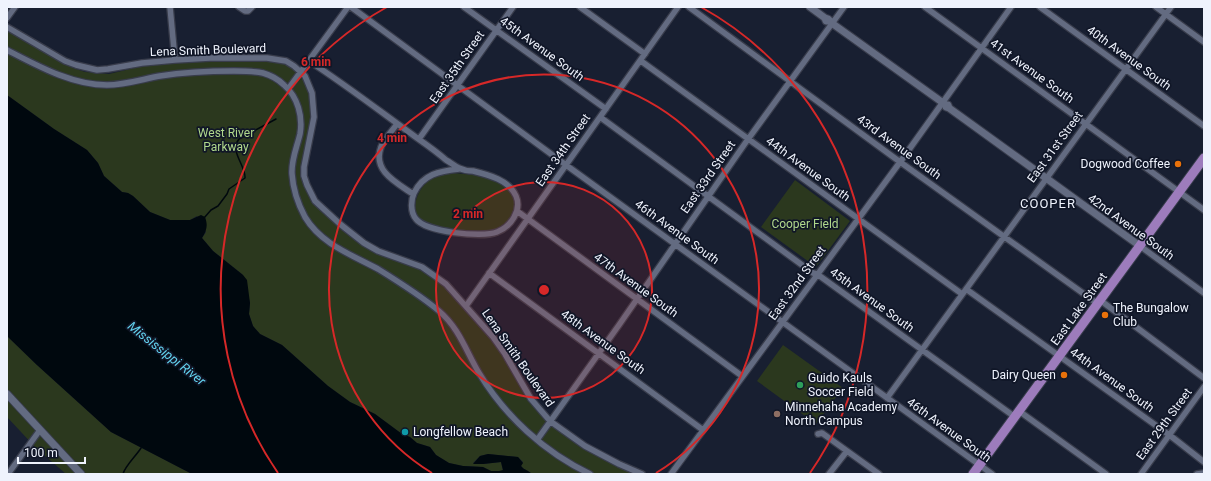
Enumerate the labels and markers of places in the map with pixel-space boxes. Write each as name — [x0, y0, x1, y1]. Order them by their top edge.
place label: Dogwood Coffee — [1081, 157, 1170, 171]
marker: Dogwood Coffee — [1173, 159, 1183, 169]
centre of rings — [537, 283, 551, 297]
place label: The Bungalow Club — [1113, 301, 1189, 329]
marker: The Bungalow Club — [1100, 310, 1110, 320]
place label: Dairy Queen — [992, 368, 1056, 382]
marker: Dairy Queen — [1059, 370, 1069, 380]
place label: Guido Kauls Soccer Field — [808, 371, 874, 399]
marker: Guido Kauls Soccer Field — [795, 380, 805, 390]
place label: Minnehaha Academy North Campus — [785, 400, 898, 428]
marker: Minnehaha Academy North Campus — [772, 409, 782, 419]
place label: Longfellow Beach — [413, 425, 508, 439]
marker: Longfellow Beach — [400, 427, 410, 437]

